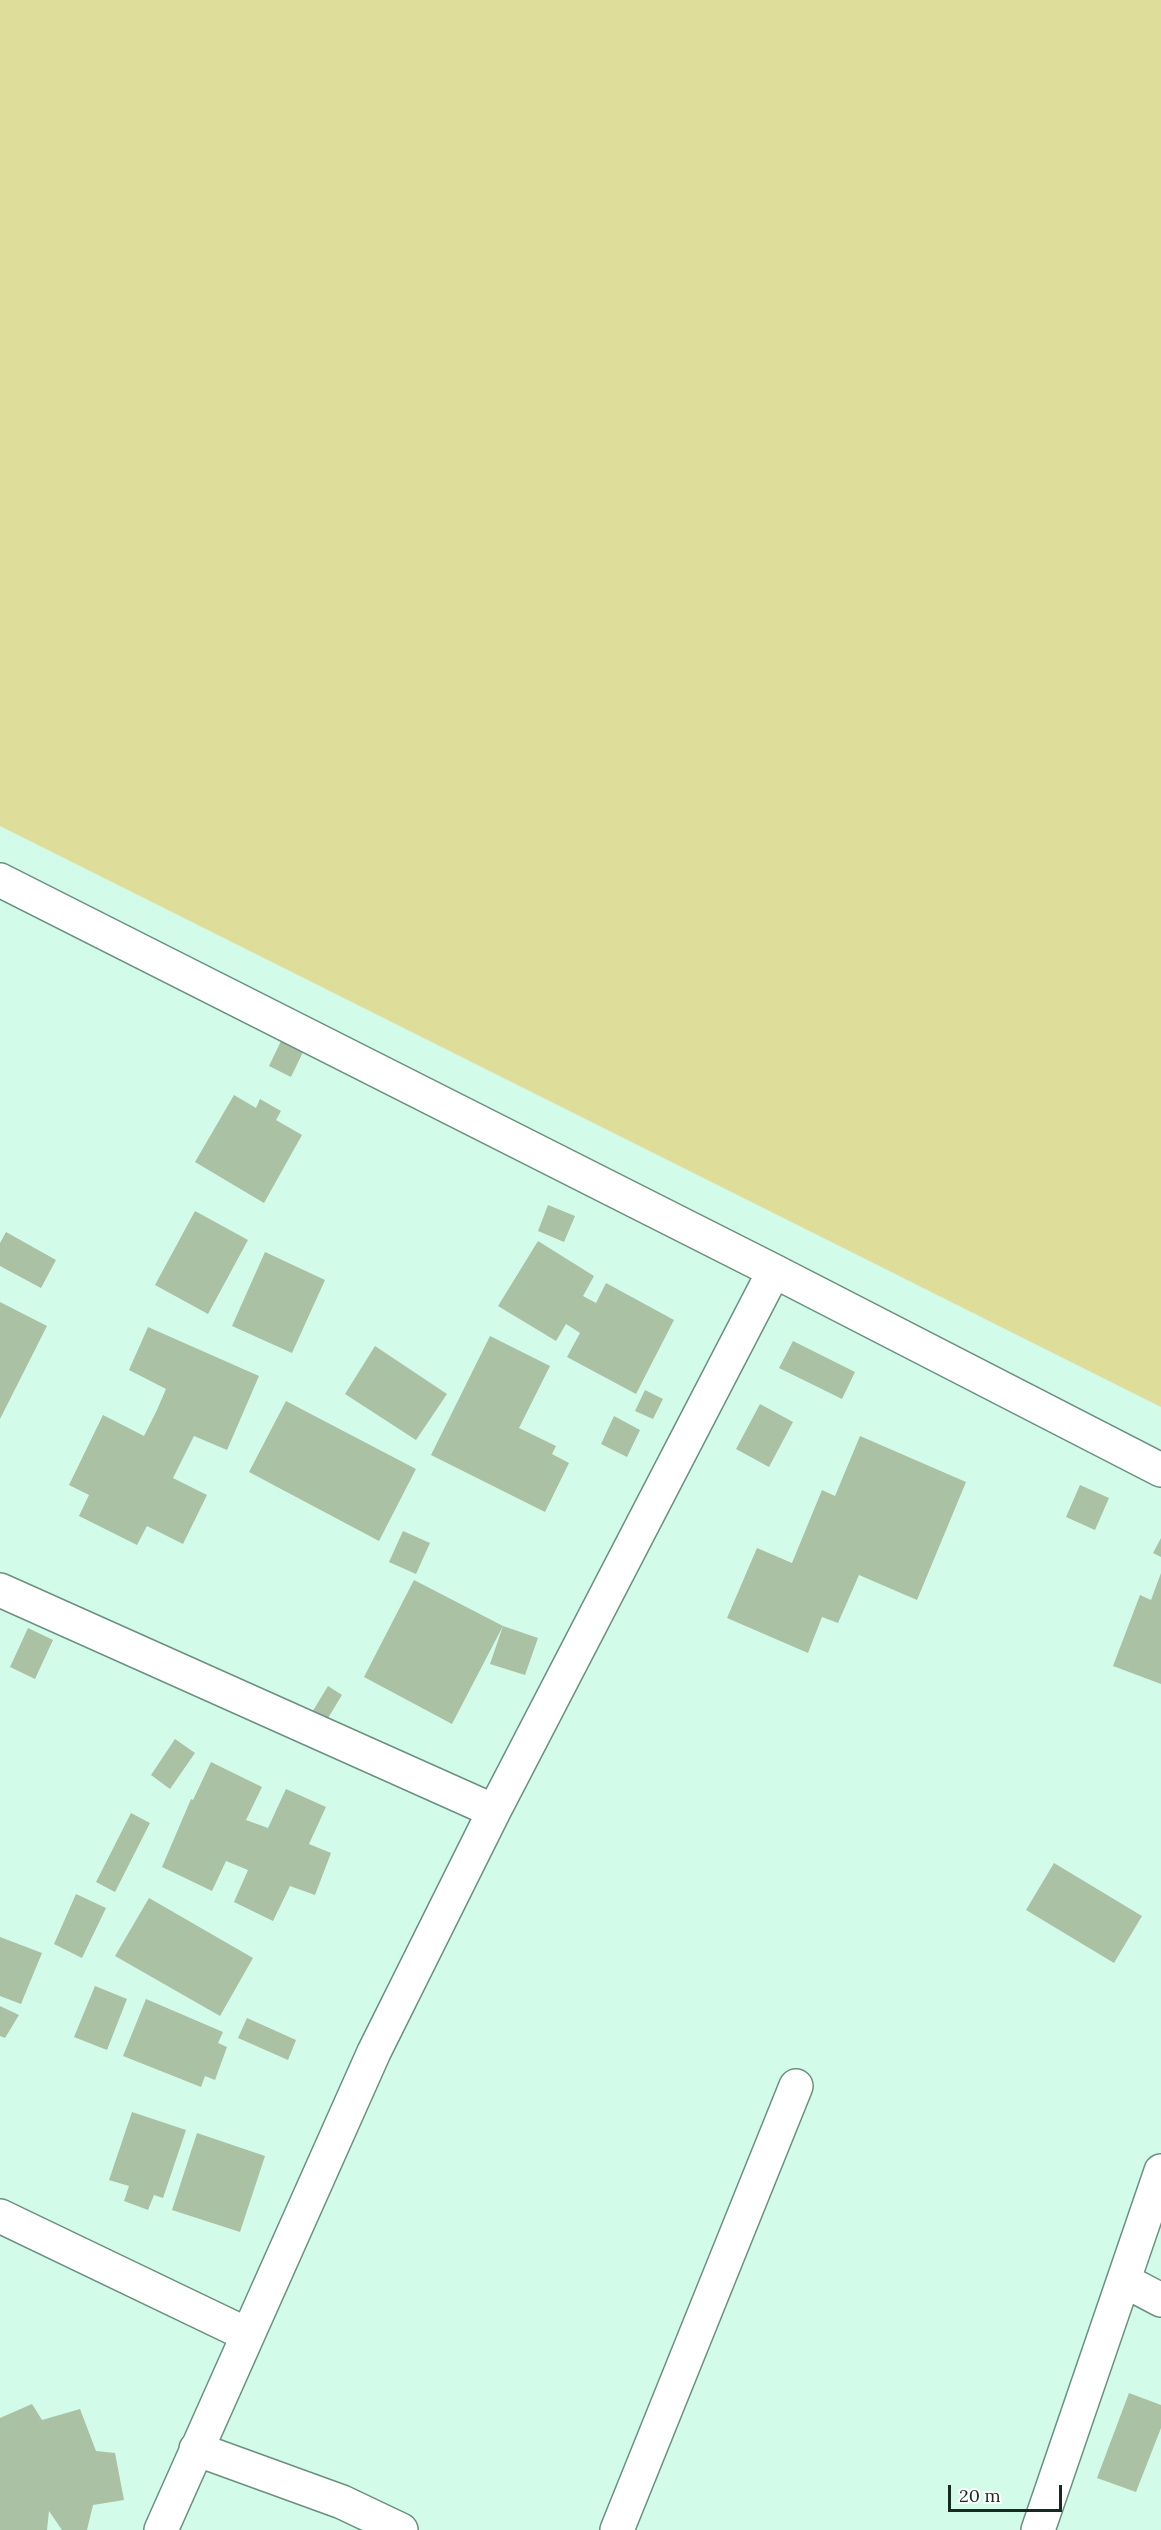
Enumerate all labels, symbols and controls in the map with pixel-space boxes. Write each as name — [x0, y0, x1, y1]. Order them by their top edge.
scale bar — [951, 2473, 1065, 2511]
text: 20 m — [959, 2484, 1001, 2507]

